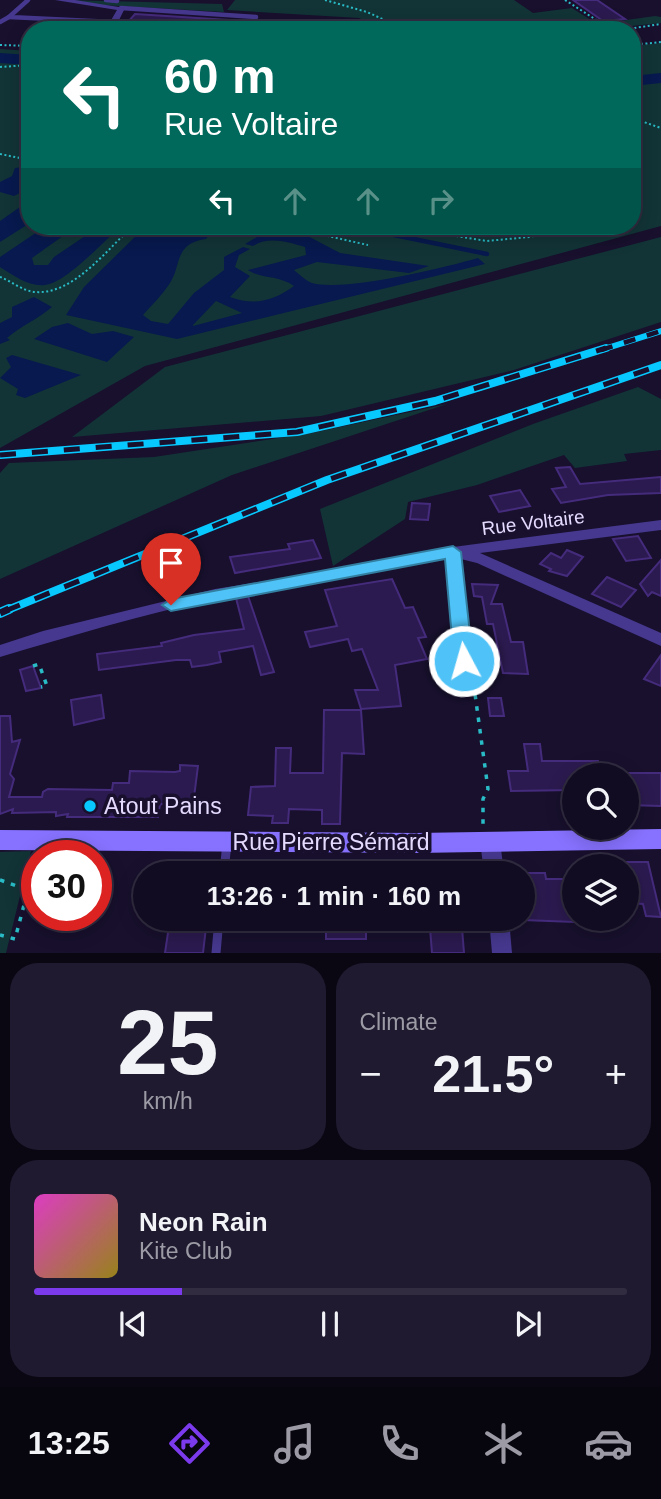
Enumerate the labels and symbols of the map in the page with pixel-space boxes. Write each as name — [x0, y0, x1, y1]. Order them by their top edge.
street label: Rue Voltaire — [480, 506, 586, 539]
pin — [141, 533, 201, 605]
position arrow — [427, 624, 501, 698]
place label: Atout Pains — [104, 793, 222, 819]
marker: Atout Pains — [82, 798, 98, 814]
street label: Rue Pierre Sémard — [233, 829, 429, 855]
speed limit sign: 30 — [21, 840, 112, 931]

